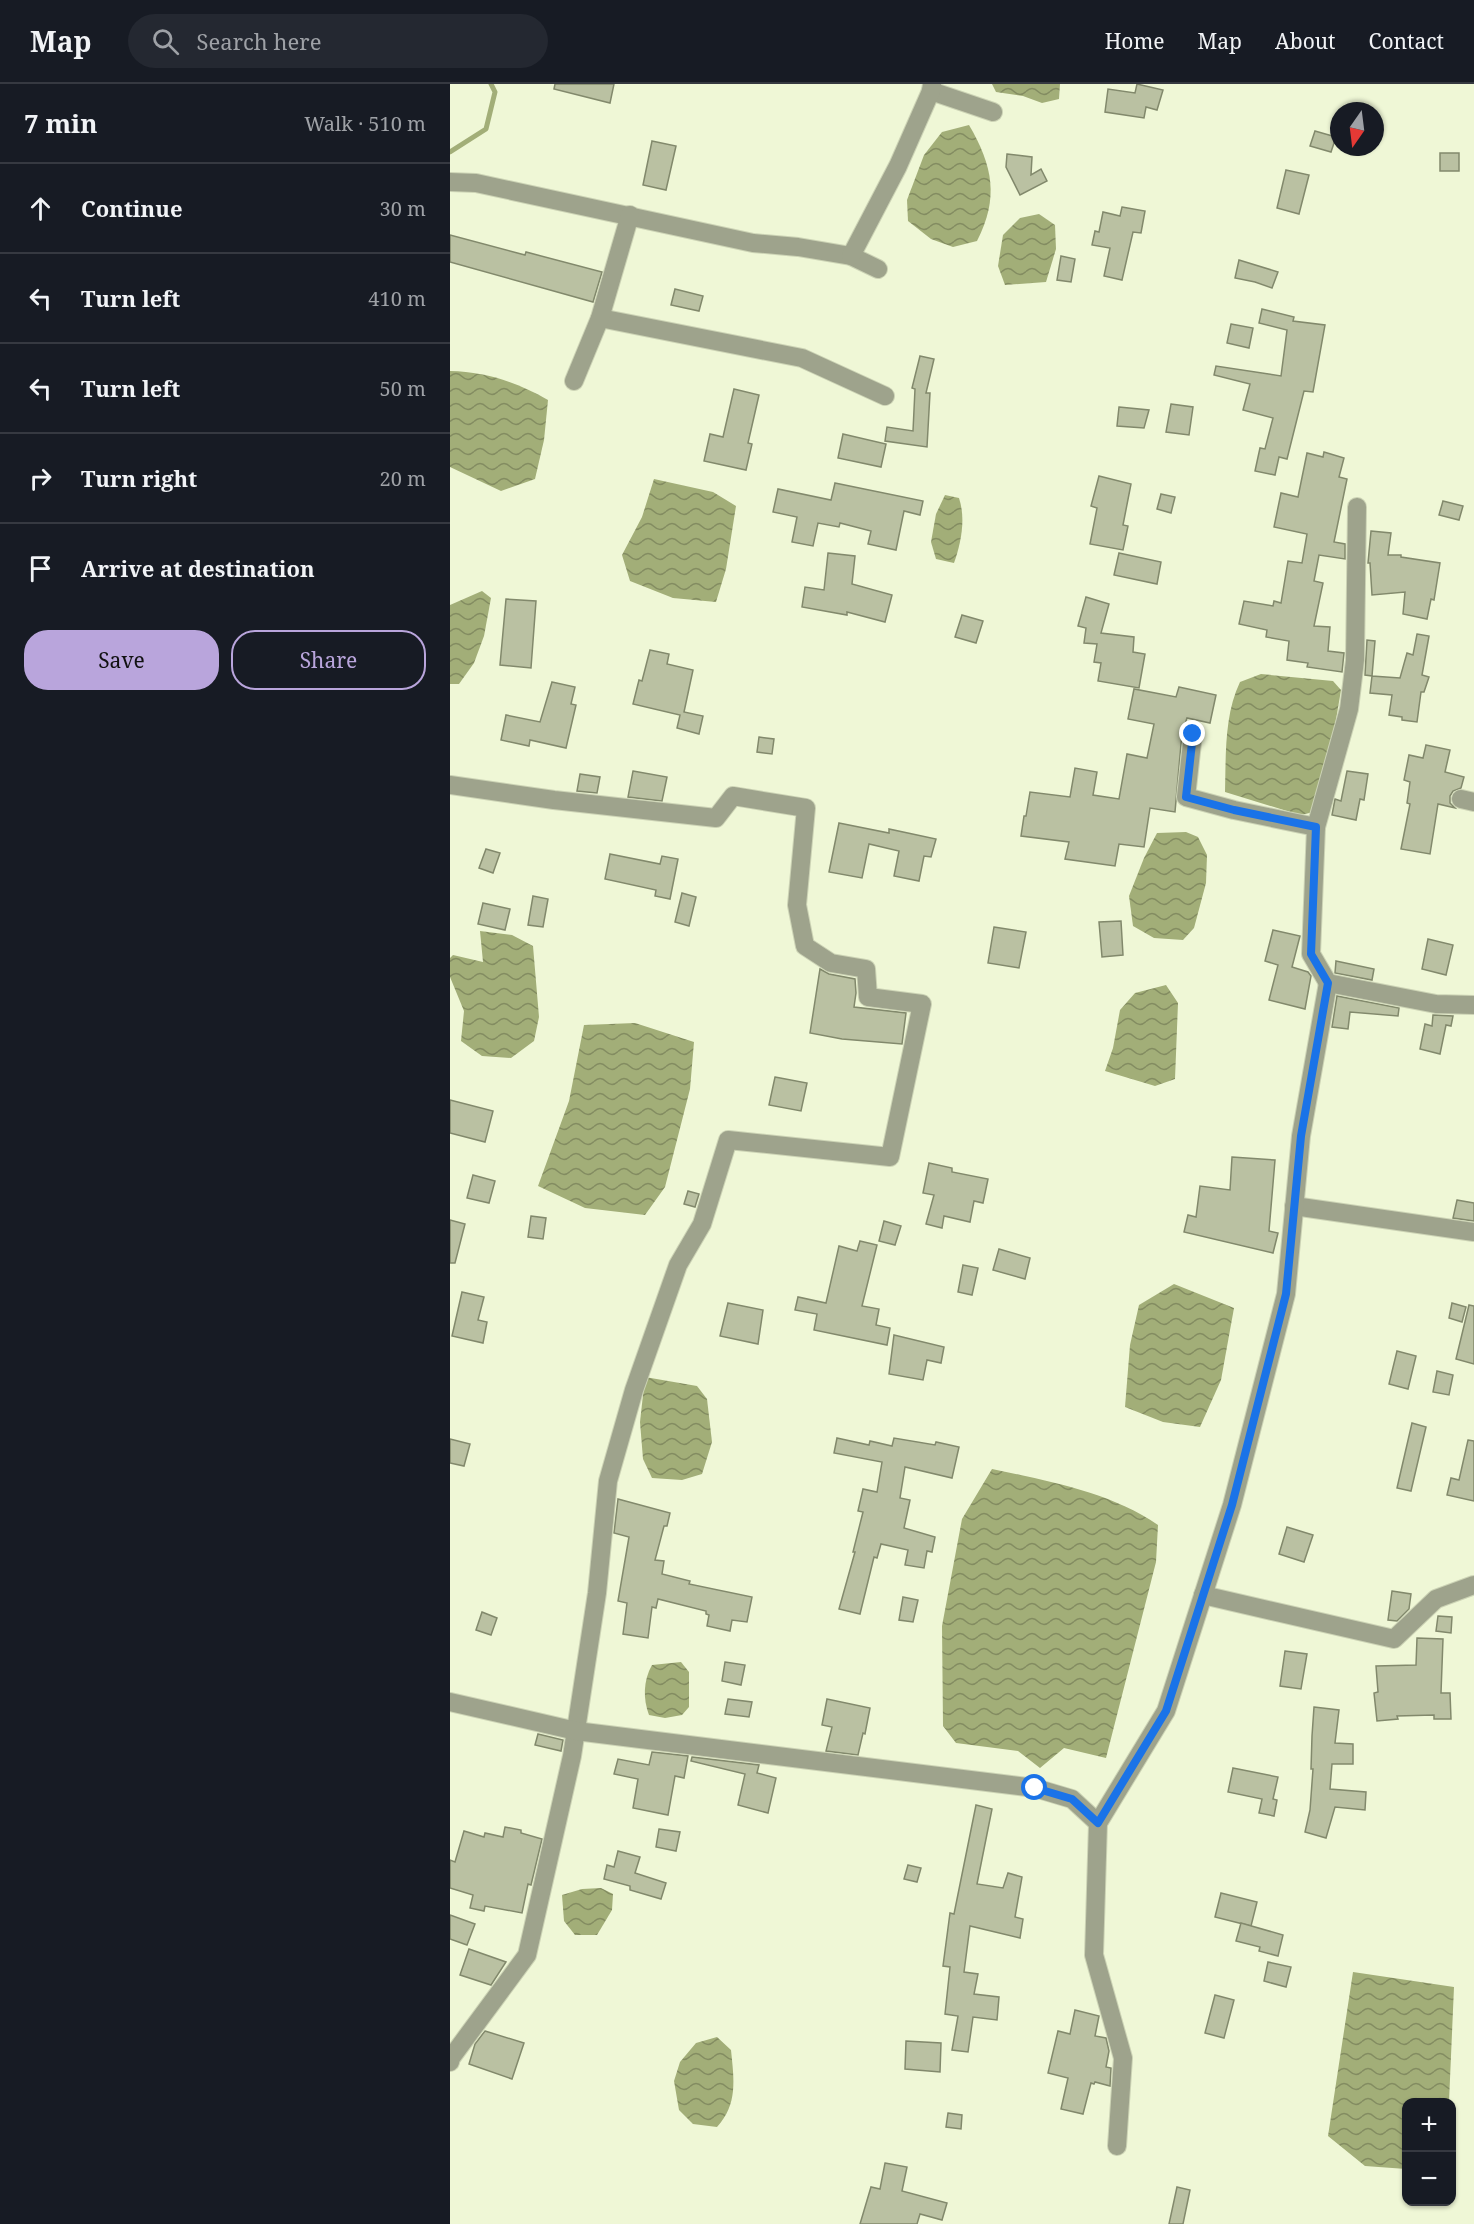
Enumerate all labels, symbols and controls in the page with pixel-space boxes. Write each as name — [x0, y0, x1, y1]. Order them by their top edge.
search box — [128, 14, 548, 68]
text: Map — [30, 22, 92, 60]
icon: search — [149, 25, 182, 58]
text: Search here — [197, 26, 321, 56]
text: Home — [1105, 27, 1165, 55]
text: Map — [1198, 27, 1242, 55]
text: About — [1275, 27, 1336, 55]
text: Contact — [1369, 27, 1444, 55]
north arrow — [1330, 102, 1384, 156]
text: 7 min — [24, 105, 98, 141]
text: Walk · 510 m — [304, 110, 426, 137]
icon: ahead — [24, 192, 57, 225]
text: Continue — [81, 193, 183, 223]
text: 30 m — [380, 195, 426, 222]
icon: left — [24, 282, 57, 315]
text: Turn left — [81, 283, 180, 313]
text: 410 m — [368, 285, 426, 312]
icon: left — [24, 372, 57, 405]
text: Turn left — [81, 373, 180, 403]
text: 50 m — [380, 375, 426, 402]
icon: right — [24, 462, 57, 495]
text: Turn right — [81, 463, 197, 493]
text: 20 m — [380, 465, 426, 492]
icon: arrive — [24, 552, 57, 585]
text: Arrive at destination — [81, 553, 315, 583]
button: Save — [24, 630, 219, 690]
button: Share — [231, 630, 426, 690]
route end — [1179, 720, 1205, 746]
route start — [1021, 1774, 1047, 1800]
map controls — [1402, 2098, 1456, 2206]
button: + — [1402, 2098, 1456, 2152]
button: − — [1402, 2152, 1456, 2206]

